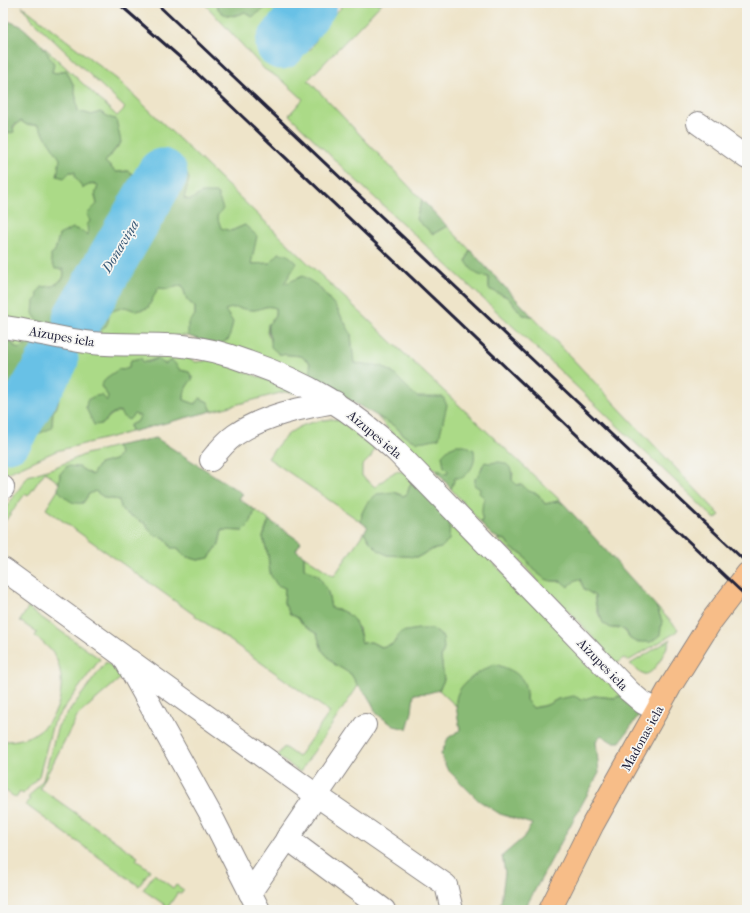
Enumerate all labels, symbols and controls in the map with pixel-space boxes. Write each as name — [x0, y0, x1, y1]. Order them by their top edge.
water label: Donaviņa — [98, 217, 143, 276]
street label: Aizupes iela — [27, 323, 97, 350]
street label: Aizupes iela — [344, 407, 406, 462]
street label: Aizupes iela — [574, 635, 632, 694]
street label: Madonas iela — [618, 702, 667, 774]

